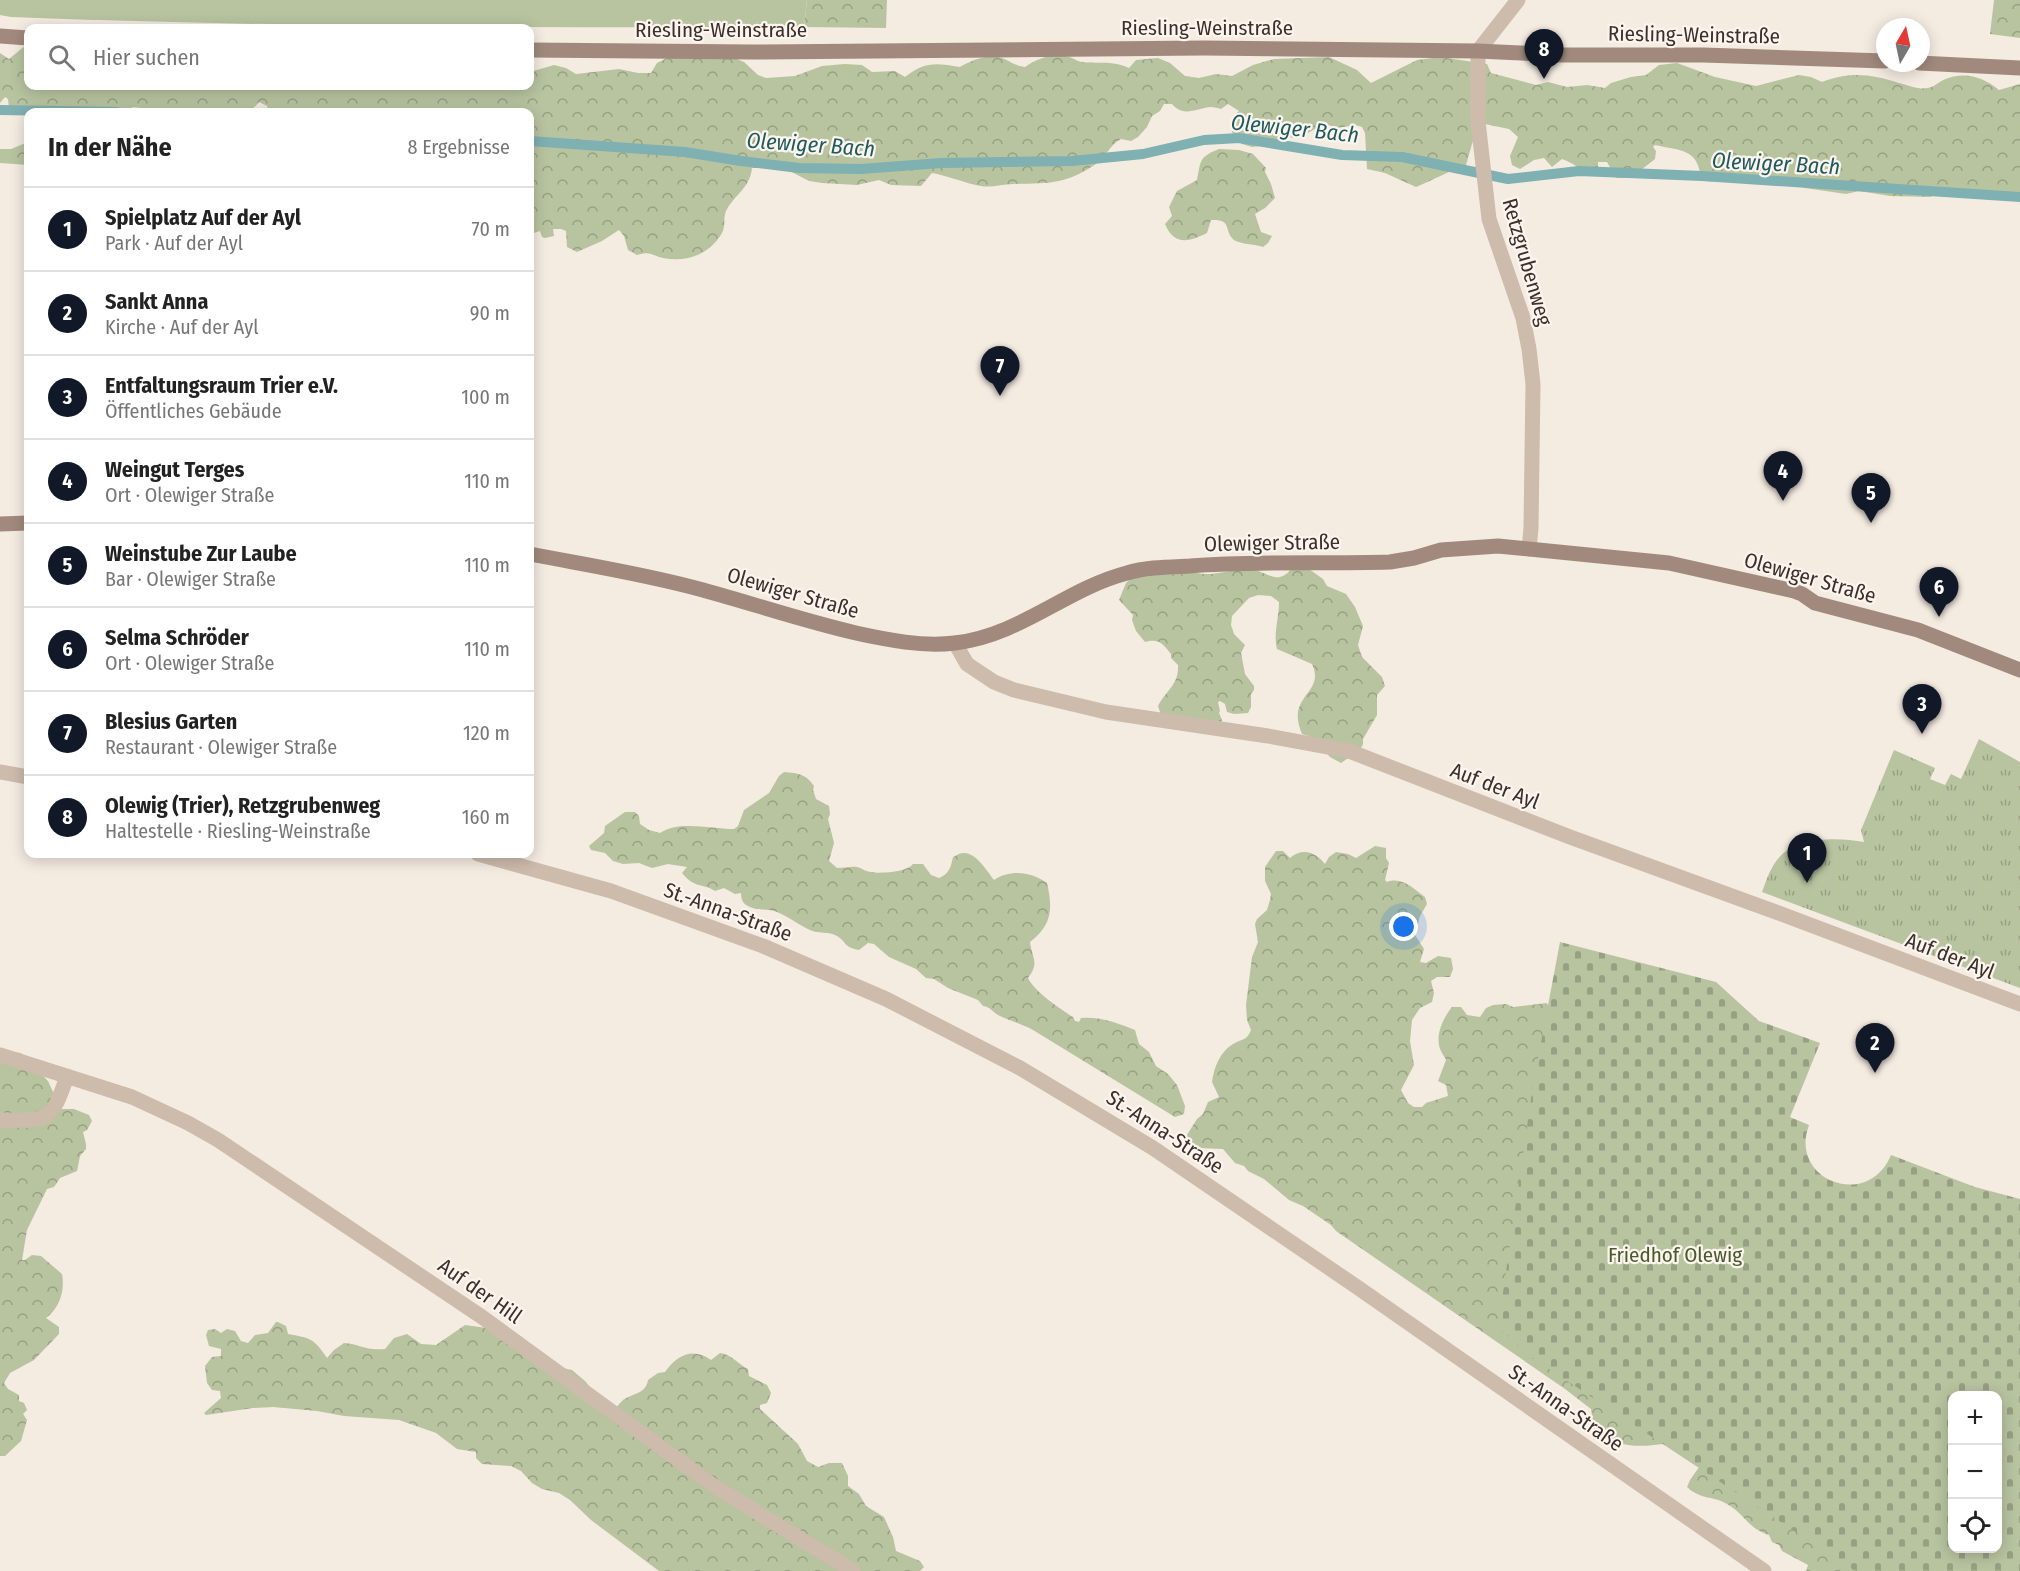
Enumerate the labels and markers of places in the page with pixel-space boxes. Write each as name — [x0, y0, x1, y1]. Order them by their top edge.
pin: 8 — [1524, 29, 1564, 79]
pin: 7 — [980, 346, 1020, 396]
pin: 4 — [1764, 452, 1802, 501]
pin: 5 — [1852, 474, 1890, 523]
pin: 6 — [1920, 568, 1958, 617]
pin: 3 — [1902, 684, 1942, 734]
pin: 1 — [1788, 834, 1826, 883]
pin: 2 — [1856, 1024, 1894, 1073]

